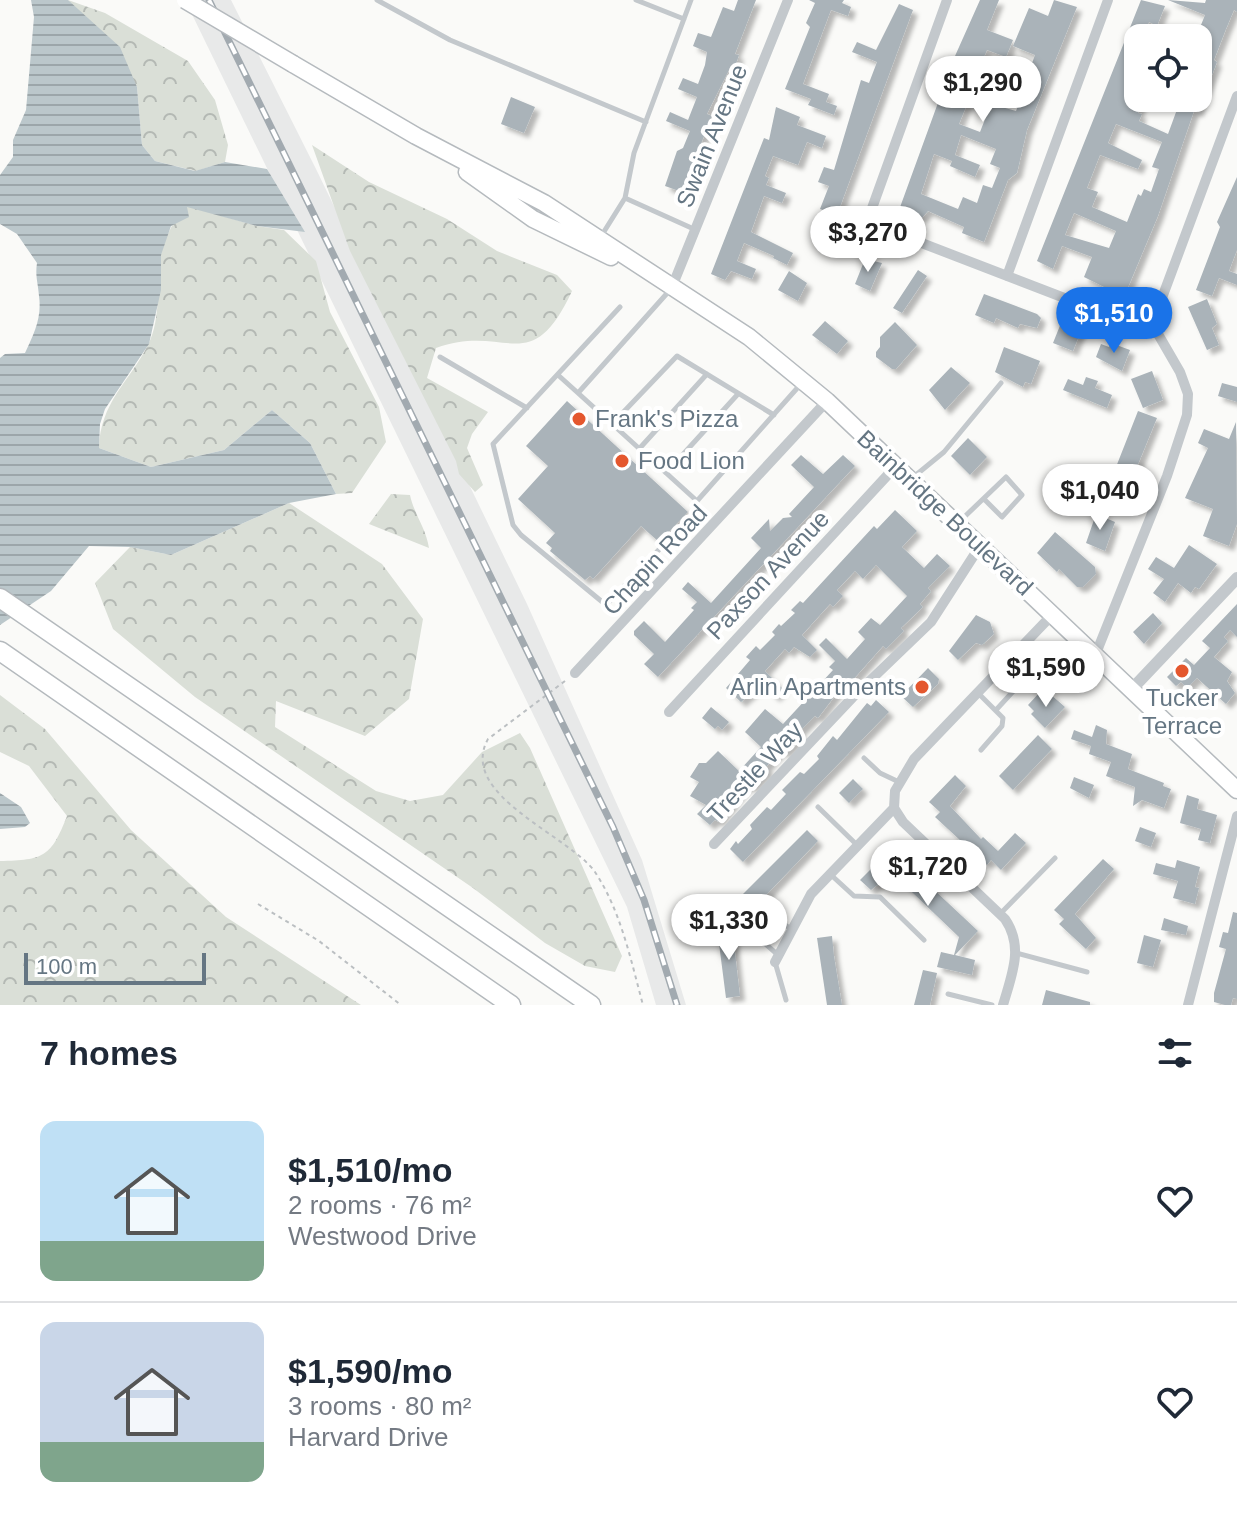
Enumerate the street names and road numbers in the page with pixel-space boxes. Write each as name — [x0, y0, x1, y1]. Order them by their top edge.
street label: Swain Avenue — [671, 60, 752, 211]
street label: Bainbridge Boulevard — [852, 425, 1038, 601]
street label: Chapin Road — [597, 499, 712, 620]
street label: Paxson Avenue — [701, 505, 834, 645]
street label: Trestle Way — [702, 716, 808, 827]

